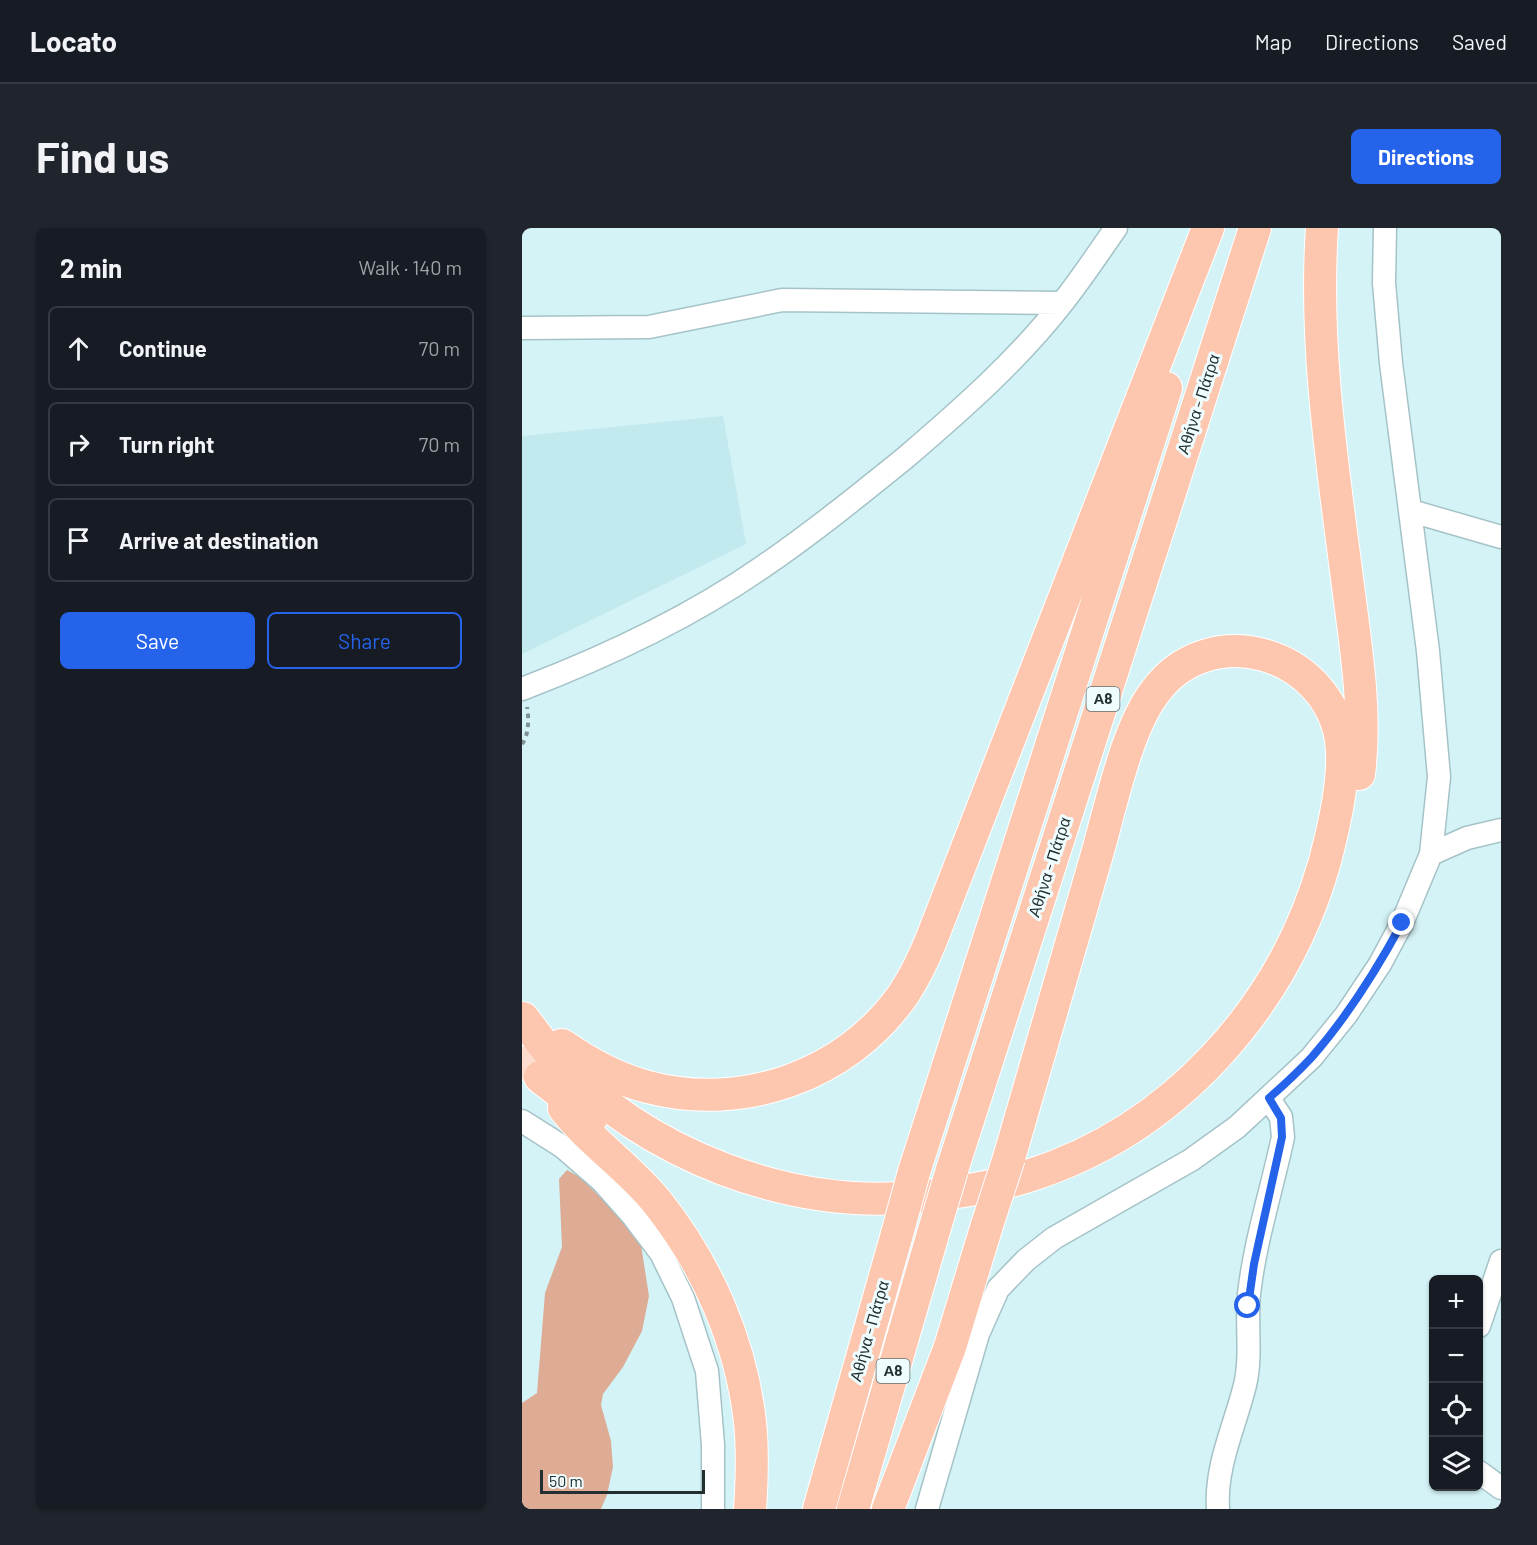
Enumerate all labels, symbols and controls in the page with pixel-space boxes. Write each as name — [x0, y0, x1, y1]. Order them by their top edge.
text: Locato — [30, 24, 117, 58]
text: Map — [1255, 29, 1292, 54]
text: Directions — [1325, 29, 1419, 54]
text: Saved — [1452, 29, 1507, 54]
button: Directions — [1351, 129, 1501, 184]
text: Find us — [36, 131, 169, 181]
text: 2 min — [60, 252, 122, 283]
text: Walk · 140 m — [358, 255, 462, 279]
icon: ahead — [62, 332, 95, 365]
text: Continue — [119, 335, 207, 361]
text: 70 m — [419, 336, 460, 360]
street label: Αθήνα - Πάτρα — [1172, 351, 1223, 456]
icon: right — [62, 428, 95, 461]
text: Turn right — [119, 431, 214, 457]
text: 70 m — [419, 432, 460, 456]
icon: arrive — [62, 524, 95, 557]
text: Arrive at destination — [119, 527, 318, 553]
button: Save — [60, 612, 255, 669]
button: Share — [267, 612, 462, 669]
road number: Α8 — [1086, 687, 1120, 711]
street label: Αθήνα - Πάτρα — [1023, 814, 1074, 919]
route end — [1388, 909, 1414, 935]
map controls — [1429, 1275, 1483, 1491]
button: + — [1429, 1275, 1483, 1329]
street label: Αθήνα - Πάτρα — [845, 1278, 892, 1383]
route start — [1234, 1292, 1260, 1318]
button: − — [1429, 1329, 1483, 1383]
road number: Α8 — [876, 1359, 910, 1383]
button: locate — [1429, 1383, 1483, 1437]
button: layers — [1429, 1437, 1483, 1491]
scale bar — [540, 1467, 705, 1494]
text: 50 m — [549, 1471, 583, 1490]

